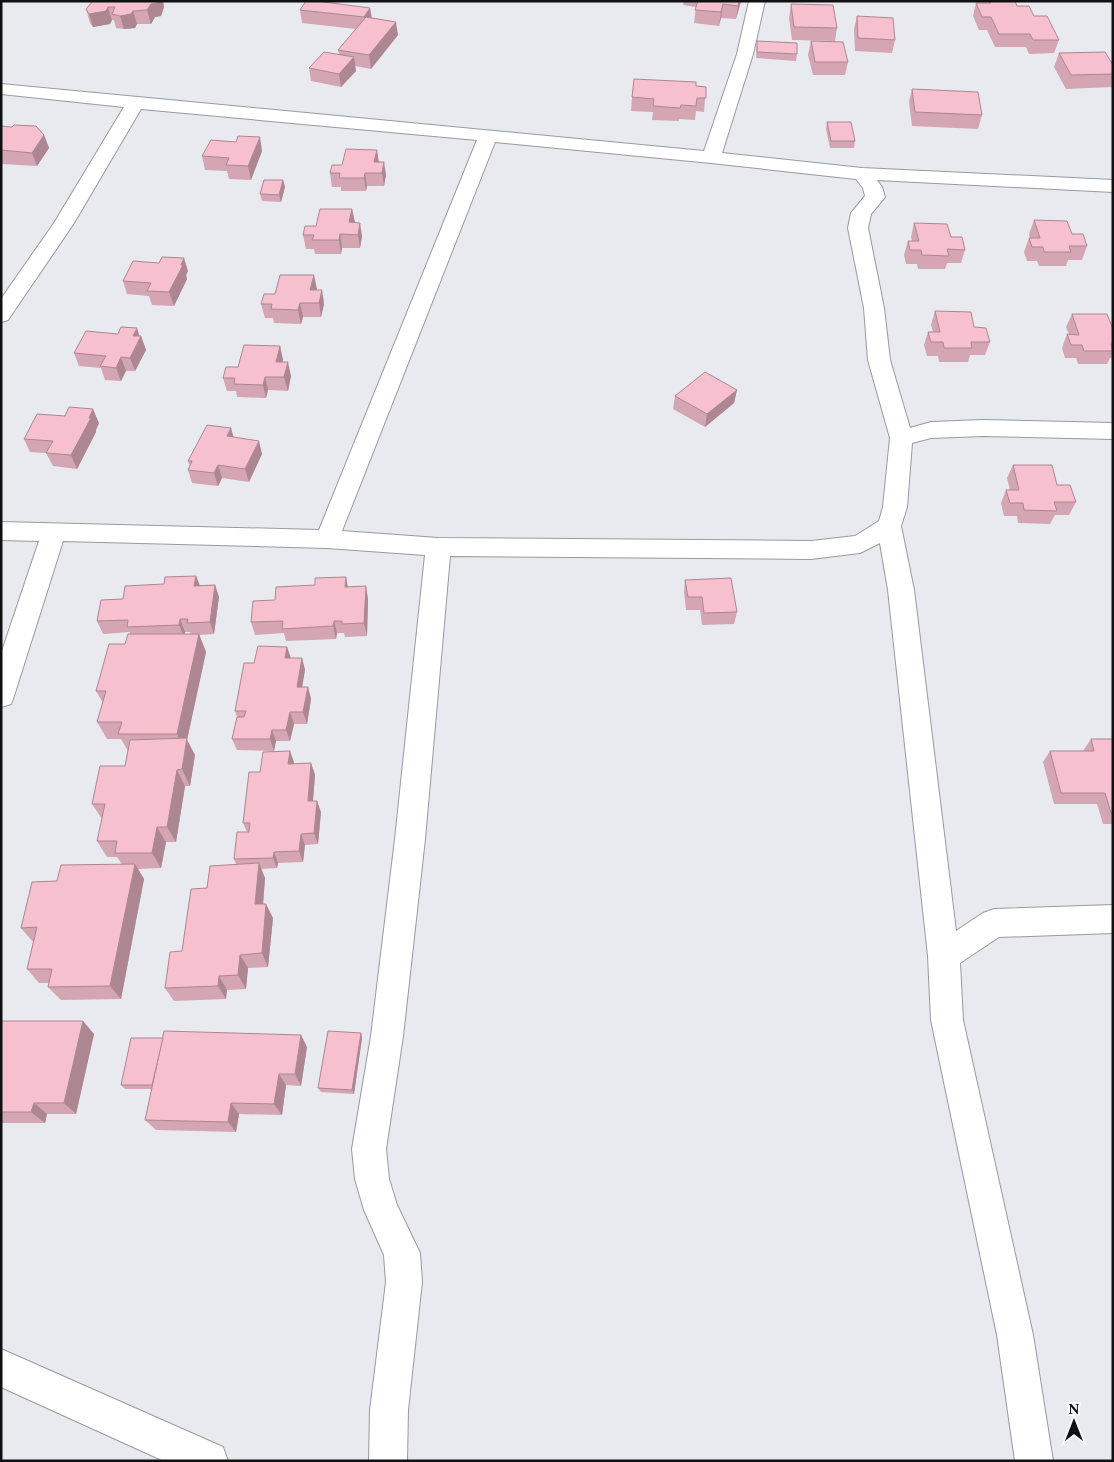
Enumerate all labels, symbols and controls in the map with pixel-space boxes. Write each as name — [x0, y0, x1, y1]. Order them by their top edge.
north arrow — [1049, 1397, 1099, 1447]
text: N — [1068, 1399, 1080, 1420]

